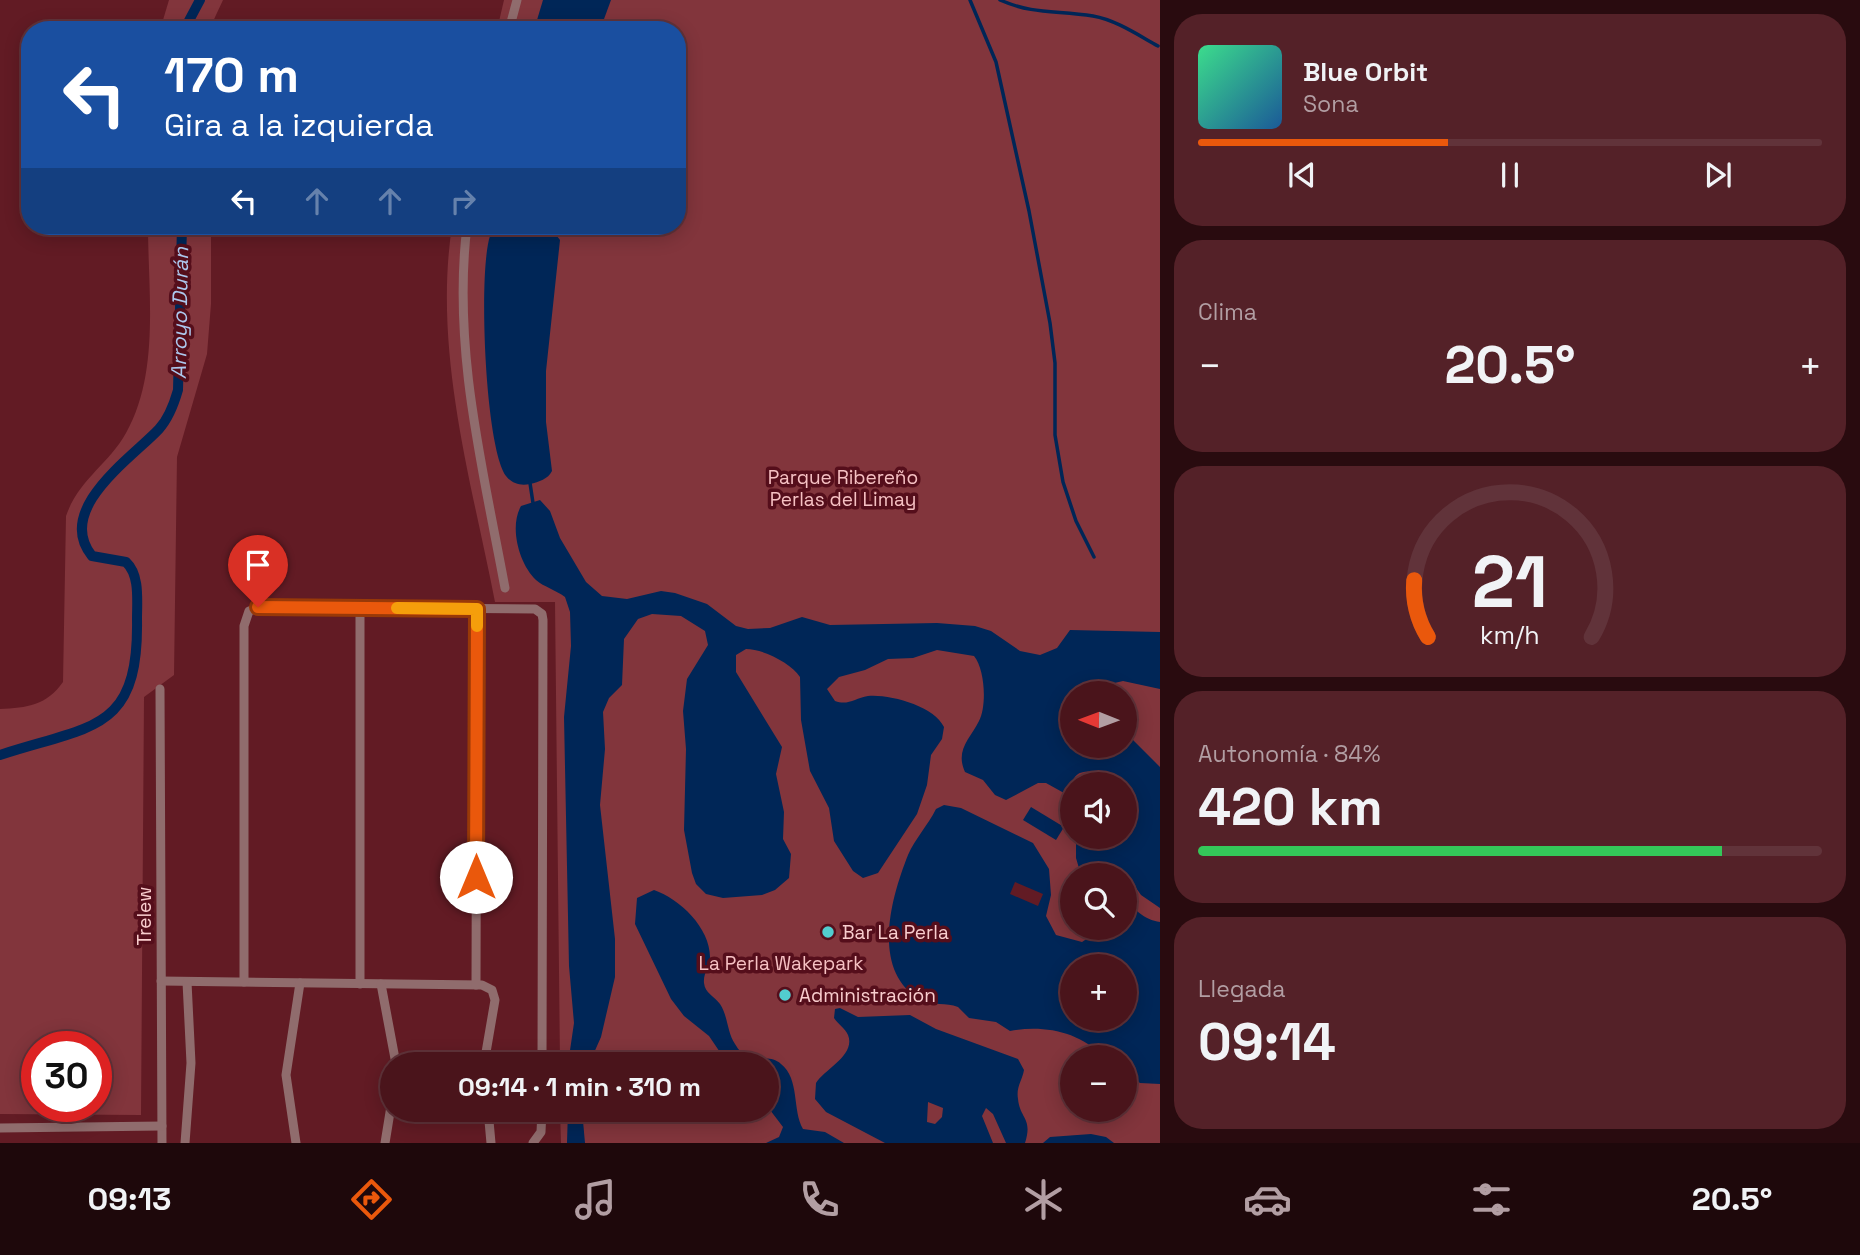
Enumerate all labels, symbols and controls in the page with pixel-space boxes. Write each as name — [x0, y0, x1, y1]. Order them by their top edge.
text: 170 m — [164, 44, 299, 106]
icon: left — [49, 49, 140, 140]
text: Blue Orbit — [1303, 55, 1428, 89]
text: Sona — [1303, 89, 1359, 119]
text: Gira a la izquierda — [164, 105, 434, 145]
icon: previous — [1283, 156, 1321, 194]
icon: pause — [1491, 156, 1529, 194]
icon: next — [1699, 156, 1737, 194]
icon: left — [225, 182, 263, 220]
icon: ahead — [298, 182, 336, 220]
icon: ahead — [371, 182, 409, 220]
icon: right — [444, 182, 482, 220]
water label: Arroyo Durán — [165, 246, 194, 379]
text: Clima — [1198, 297, 1257, 327]
text: 20.5° — [1444, 332, 1576, 398]
text: − — [1198, 342, 1222, 390]
text: + — [1798, 342, 1822, 390]
park label: Parque Ribereño Perlas del Limay — [768, 465, 918, 512]
pin — [228, 535, 288, 607]
text: 21 — [1472, 536, 1548, 629]
icon: arrive — [239, 546, 277, 584]
text: km/h — [1480, 619, 1540, 651]
north arrow — [1060, 681, 1138, 758]
map controls — [1060, 681, 1137, 1122]
text: Autonomía · 84% — [1198, 739, 1380, 769]
button: sound — [1060, 772, 1137, 849]
text: 420 km — [1198, 774, 1383, 840]
position arrow — [439, 840, 513, 914]
button: search — [1060, 863, 1137, 940]
street label: Trelew — [132, 887, 157, 945]
place label: Bar La Perla — [842, 920, 949, 945]
marker: Bar La Perla — [820, 924, 836, 940]
park label: La Perla Wakepark — [699, 951, 863, 976]
button: + — [1060, 954, 1137, 1031]
text: Llegada — [1198, 974, 1286, 1004]
place label: Administración — [799, 983, 936, 1008]
marker: Administración — [777, 987, 793, 1003]
text: 09:14 — [1198, 1009, 1336, 1075]
speed limit sign: 30 — [21, 1031, 112, 1122]
button: − — [1060, 1045, 1137, 1122]
text: 09:14 · 1 min · 310 m — [458, 1070, 701, 1104]
icon: directions — [347, 1175, 396, 1224]
icon: music — [571, 1175, 620, 1224]
icon: phone — [795, 1175, 844, 1224]
icon: climate — [1019, 1175, 1068, 1224]
icon: car — [1243, 1175, 1292, 1224]
icon: filters — [1467, 1175, 1516, 1224]
text: 09:13 — [88, 1179, 172, 1219]
text: 20.5° — [1692, 1179, 1772, 1219]

